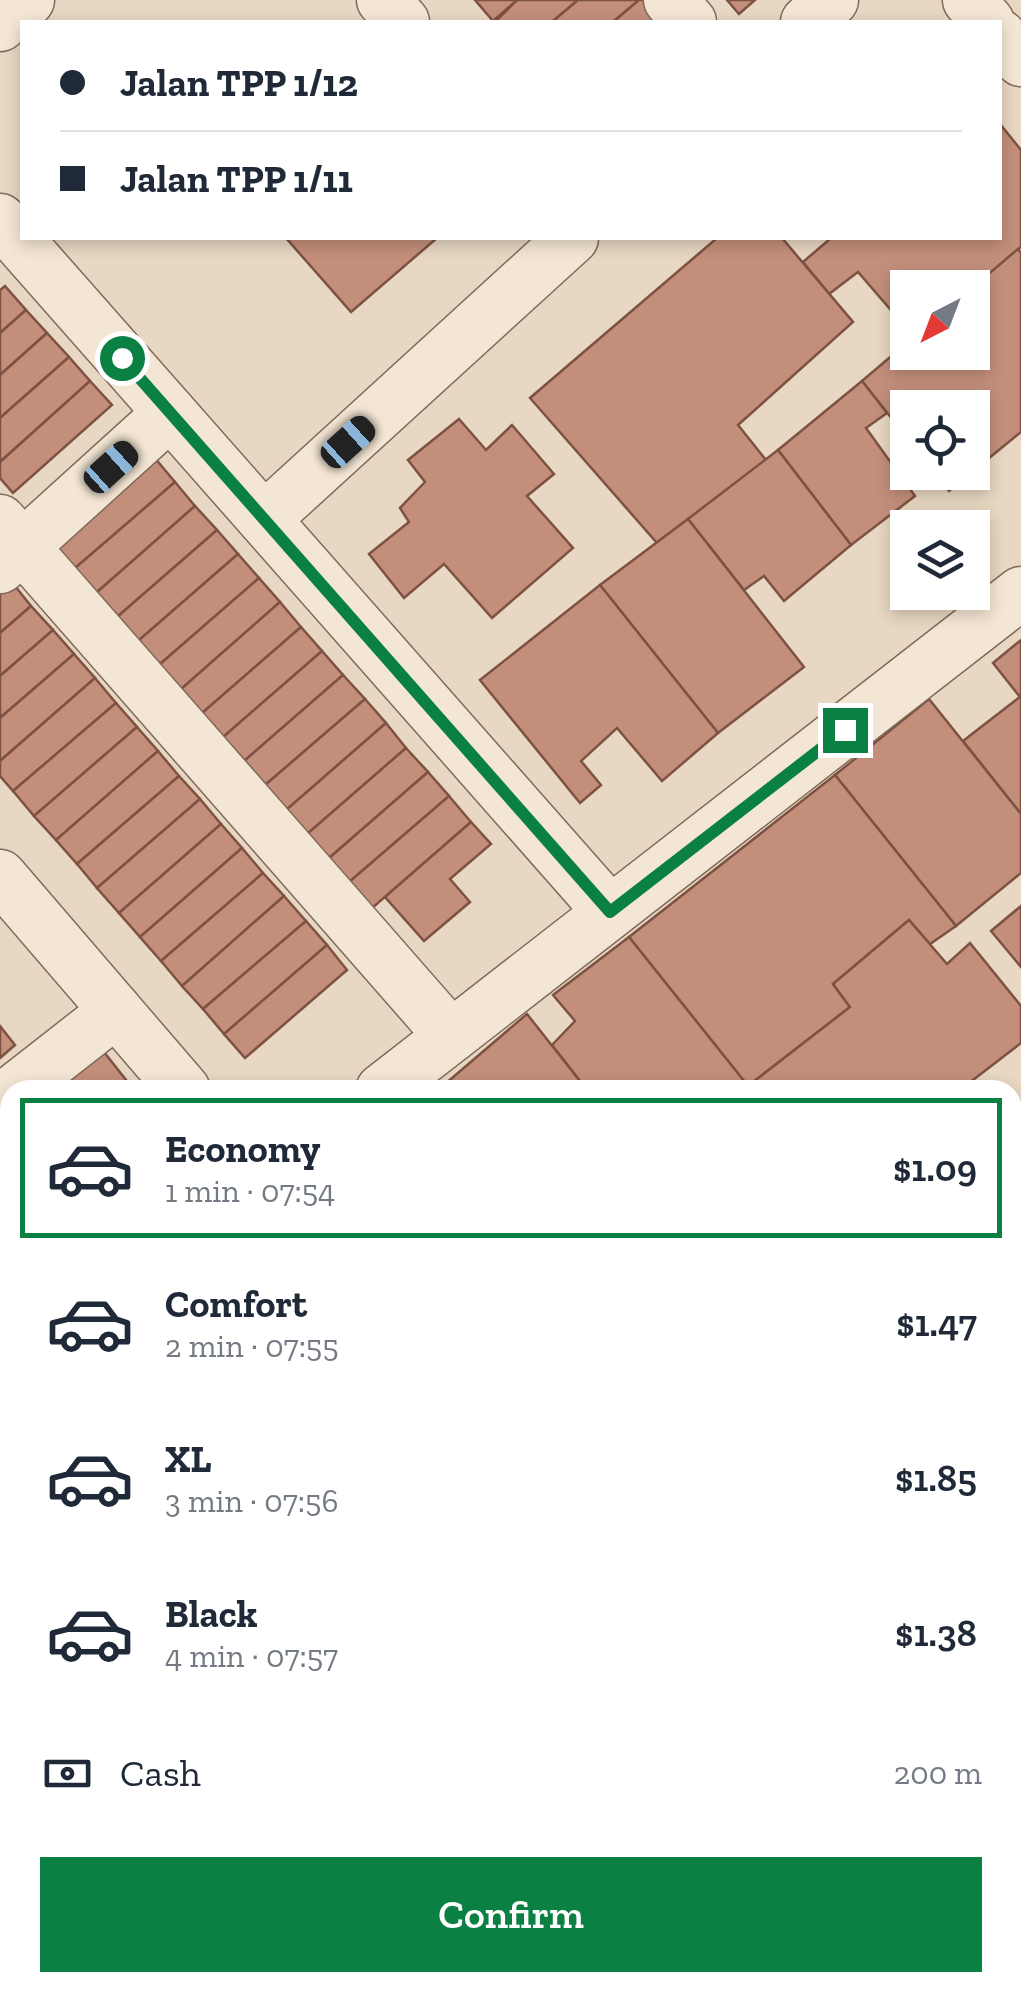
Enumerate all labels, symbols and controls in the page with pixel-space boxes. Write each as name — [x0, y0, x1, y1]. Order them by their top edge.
text: Jalan TPP 1/12 — [120, 60, 358, 106]
text: Jalan TPP 1/11 — [120, 156, 353, 202]
north arrow — [890, 270, 990, 370]
map controls — [890, 270, 990, 610]
route start — [100, 336, 145, 381]
button: locate — [890, 390, 990, 490]
car — [316, 411, 380, 473]
car — [79, 436, 143, 498]
button: layers — [890, 510, 990, 610]
route end — [823, 708, 868, 753]
icon: car — [45, 1123, 135, 1213]
text: Economy — [165, 1126, 320, 1172]
text: $1.09 — [893, 1145, 977, 1191]
text: 1 min · 07:54 — [165, 1172, 335, 1210]
icon: car — [45, 1278, 135, 1368]
text: Comfort — [165, 1281, 307, 1327]
text: $1.47 — [896, 1300, 977, 1346]
text: 2 min · 07:55 — [165, 1327, 339, 1365]
icon: car — [45, 1433, 135, 1523]
text: XL — [165, 1436, 212, 1482]
text: $1.85 — [895, 1455, 977, 1501]
text: 3 min · 07:56 — [165, 1482, 338, 1520]
icon: car — [45, 1588, 135, 1678]
text: Black — [165, 1591, 258, 1637]
text: $1.38 — [895, 1610, 977, 1656]
text: 4 min · 07:57 — [165, 1637, 338, 1675]
icon: cash — [40, 1746, 95, 1801]
text: Cash — [120, 1750, 201, 1796]
text: 200 m — [894, 1754, 982, 1792]
button: Confirm — [40, 1857, 982, 1972]

